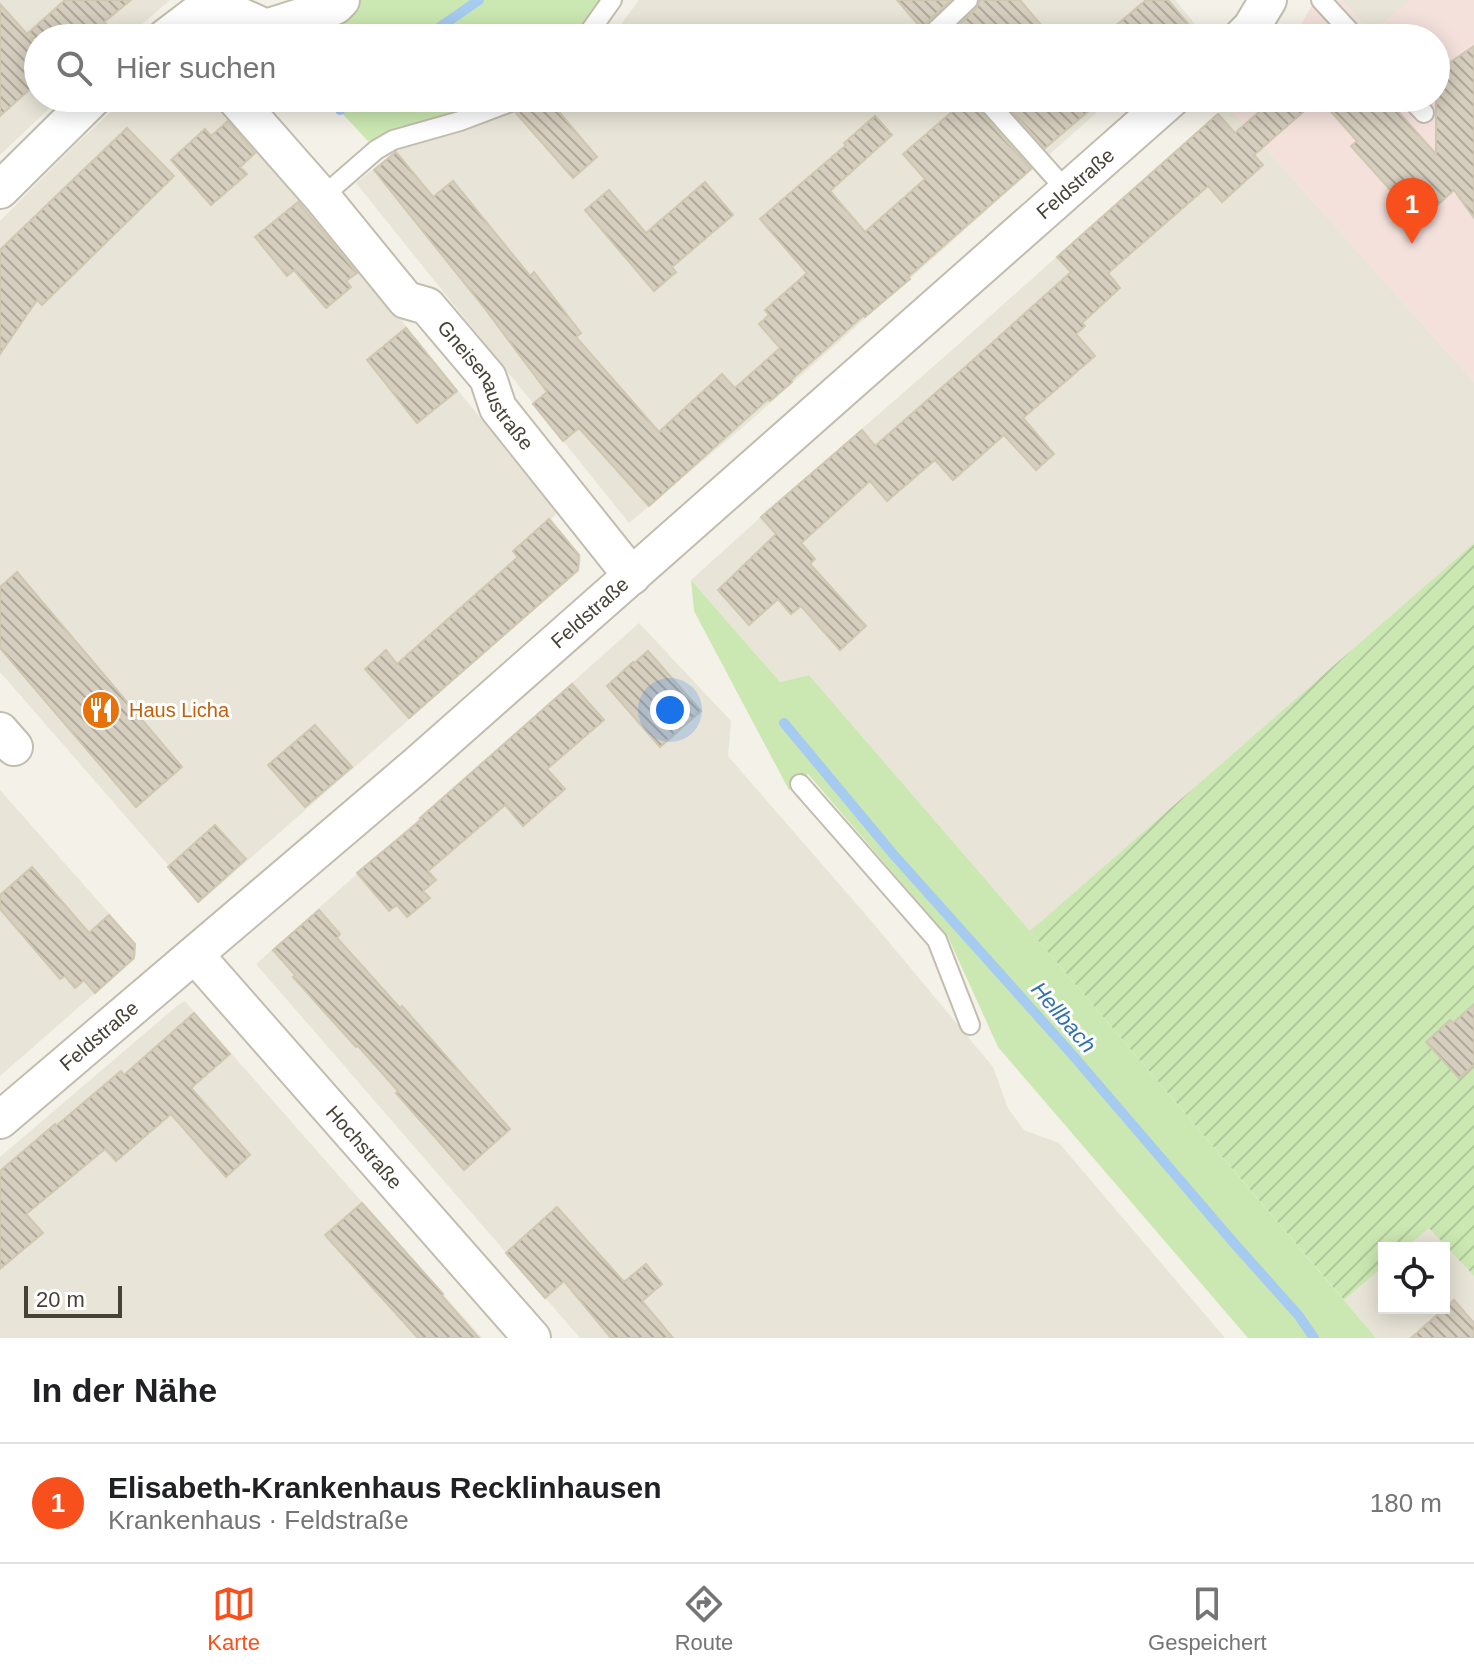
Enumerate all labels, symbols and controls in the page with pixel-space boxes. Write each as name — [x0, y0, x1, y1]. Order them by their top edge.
search box — [24, 24, 1450, 112]
icon: search — [52, 46, 96, 90]
text: Hier suchen — [116, 51, 276, 84]
street label: Feldstraße — [1032, 144, 1118, 223]
pin: 1 — [1386, 178, 1438, 244]
street label: Gneisenaustraße — [433, 316, 538, 454]
street label: Feldstraße — [547, 573, 633, 652]
restaurant icon: Haus Licha — [80, 689, 122, 731]
your location — [650, 690, 690, 730]
place label: Haus Licha — [129, 699, 230, 721]
water label: Hellbach — [1026, 977, 1101, 1058]
street label: Feldstraße — [55, 996, 143, 1075]
street label: Hochstraße — [322, 1101, 407, 1193]
map controls — [1378, 1242, 1450, 1314]
button: locate — [1378, 1242, 1450, 1314]
scale bar — [24, 1282, 122, 1318]
text: 20 m — [36, 1287, 85, 1312]
text: In der Nähe — [32, 1371, 217, 1409]
text: Elisabeth-Krankenhaus Recklinhausen — [108, 1471, 662, 1504]
text: 1 — [51, 1488, 65, 1518]
text: 180 m — [1370, 1488, 1442, 1518]
text: Krankenhaus · Feldstraße — [108, 1505, 409, 1535]
tab: Karte — [207, 1582, 260, 1656]
tab: Route — [675, 1582, 733, 1656]
tab: Gespeichert — [1148, 1582, 1267, 1656]

